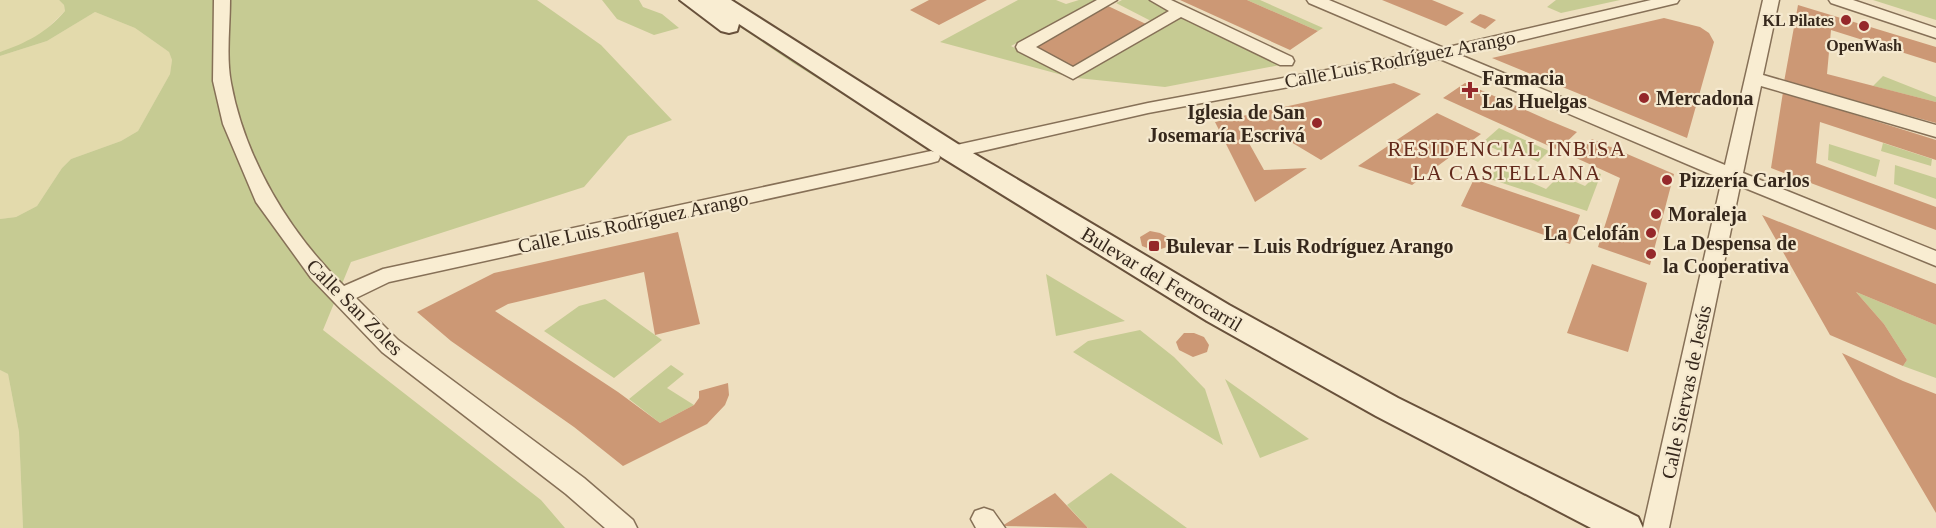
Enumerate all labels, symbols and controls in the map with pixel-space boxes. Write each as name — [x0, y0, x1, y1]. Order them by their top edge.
place label: KL Pilates — [1762, 12, 1834, 29]
marker: KL Pilates — [1839, 13, 1853, 27]
marker: OpenWash — [1857, 19, 1871, 33]
street label: Calle Luis Rodríguez Arango — [1283, 26, 1518, 93]
place label: OpenWash — [1826, 37, 1902, 55]
place label: Farmacia Las Huelgas — [1482, 67, 1587, 113]
marker: Farmacia Las Huelgas — [1463, 83, 1477, 97]
place label: Mercadona — [1656, 87, 1753, 109]
marker: Mercadona — [1637, 91, 1651, 105]
place label: Iglesia de San Josemaría Escrivá — [1148, 101, 1305, 146]
marker: Iglesia de San Josemaría Escrivá — [1310, 116, 1324, 130]
district label: RESIDENCIAL INBISA LA CASTELLANA — [1387, 137, 1627, 185]
place label: Pizzería Carlos — [1679, 169, 1810, 191]
marker: Pizzería Carlos — [1660, 173, 1674, 187]
street label: Calle Luis Rodríguez Arango — [516, 187, 750, 258]
place label: Moraleja — [1668, 203, 1747, 226]
marker: Moraleja — [1649, 207, 1663, 221]
street label: Bulevar del Ferrocarril — [1078, 222, 1247, 336]
place label: La Celofán — [1544, 222, 1639, 244]
marker: La Celofán — [1644, 226, 1658, 240]
place label: La Despensa de la Cooperativa — [1663, 232, 1796, 278]
place label: Bulevar – Luis Rodríguez Arango — [1166, 235, 1453, 258]
marker: Bulevar – Luis Rodríguez Arango — [1147, 239, 1161, 253]
marker: La Despensa de la Cooperativa — [1644, 247, 1658, 261]
street label: Calle San Zoles — [302, 254, 408, 360]
street label: Calle Siervas de Jesús — [1657, 303, 1715, 481]

